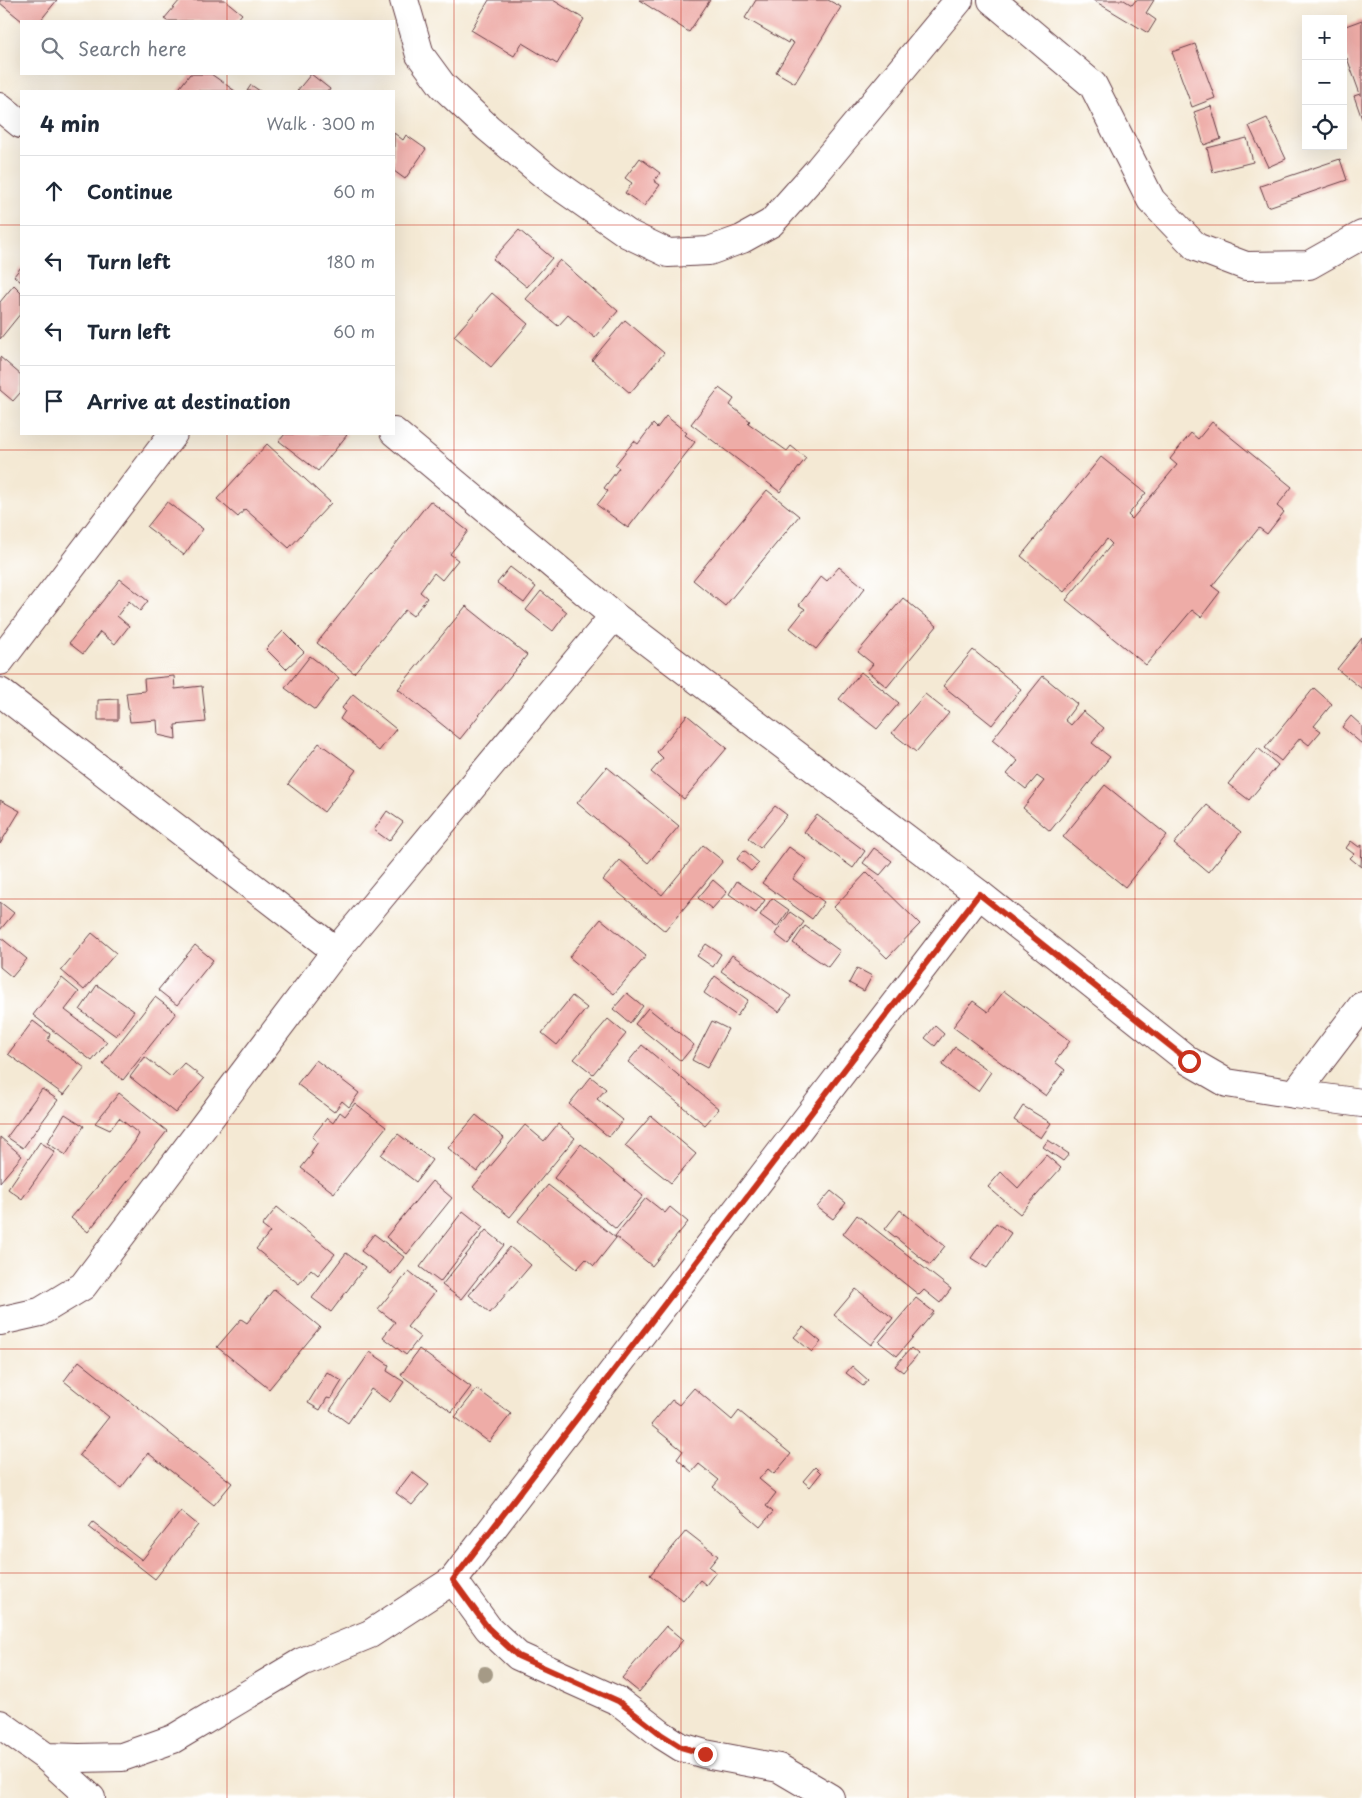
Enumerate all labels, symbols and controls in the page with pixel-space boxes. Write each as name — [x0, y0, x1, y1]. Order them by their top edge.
map controls — [1302, 15, 1347, 150]
button: + — [1302, 15, 1347, 60]
search box — [20, 20, 395, 75]
icon: search — [38, 34, 66, 62]
text: Search here — [78, 34, 187, 62]
button: − — [1302, 60, 1347, 105]
button: locate — [1302, 105, 1347, 150]
text: 4 min — [40, 107, 100, 139]
text: Walk · 300 m — [266, 111, 375, 135]
icon: ahead — [40, 177, 68, 205]
text: Continue — [87, 177, 173, 205]
text: 60 m — [333, 179, 375, 203]
icon: left — [40, 247, 68, 275]
text: Turn left — [87, 247, 171, 275]
text: 180 m — [327, 249, 375, 273]
icon: left — [40, 317, 68, 345]
text: Turn left — [87, 317, 171, 345]
text: 60 m — [333, 319, 375, 343]
icon: arrive — [40, 387, 68, 415]
text: Arrive at destination — [87, 387, 291, 415]
route start — [1178, 1050, 1201, 1073]
route end — [694, 1743, 717, 1766]

